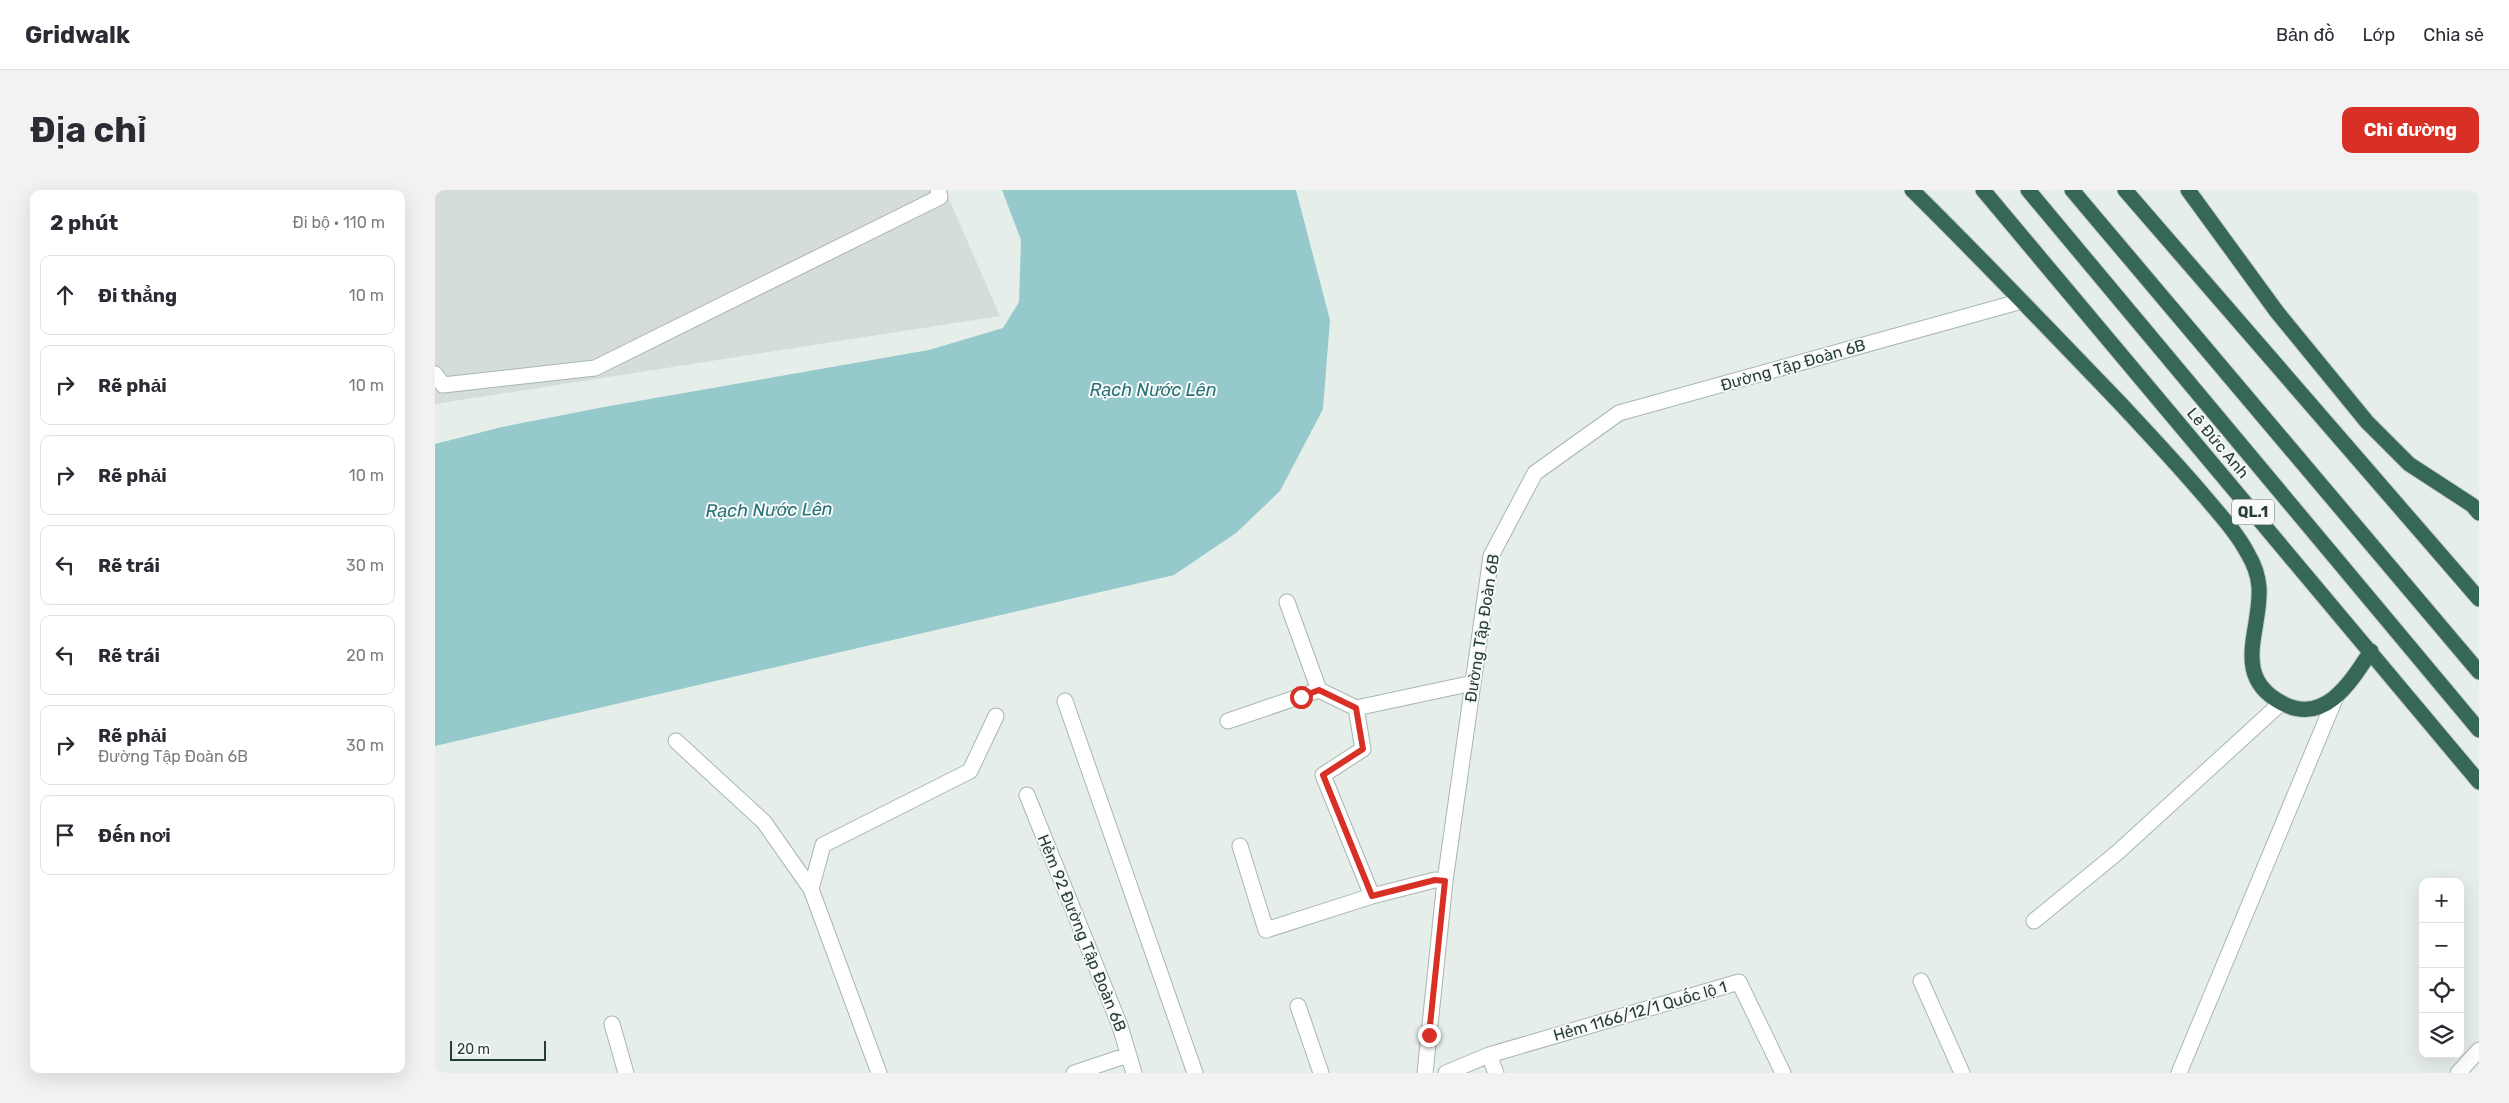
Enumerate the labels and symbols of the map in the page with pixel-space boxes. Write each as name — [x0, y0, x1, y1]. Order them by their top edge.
street label: Đường Tập Đoàn 6B — [1718, 335, 1868, 395]
water label: Rạch Nước Lên — [1089, 379, 1217, 401]
street label: Lê Đức Anh — [2183, 404, 2253, 482]
water label: Rạch Nước Lên — [705, 498, 833, 522]
road number: QL.1 — [2232, 500, 2274, 524]
street label: Đường Tập Đoàn 6B — [1461, 552, 1503, 704]
route start — [1290, 686, 1313, 709]
street label: Hẻm 92 Đường Tập Đoàn 6B — [1034, 832, 1130, 1034]
street label: Hẻm 1166/12/1 Quốc lộ 1 — [1551, 976, 1729, 1045]
route end — [1418, 1024, 1441, 1047]
scale bar — [450, 1038, 546, 1061]

